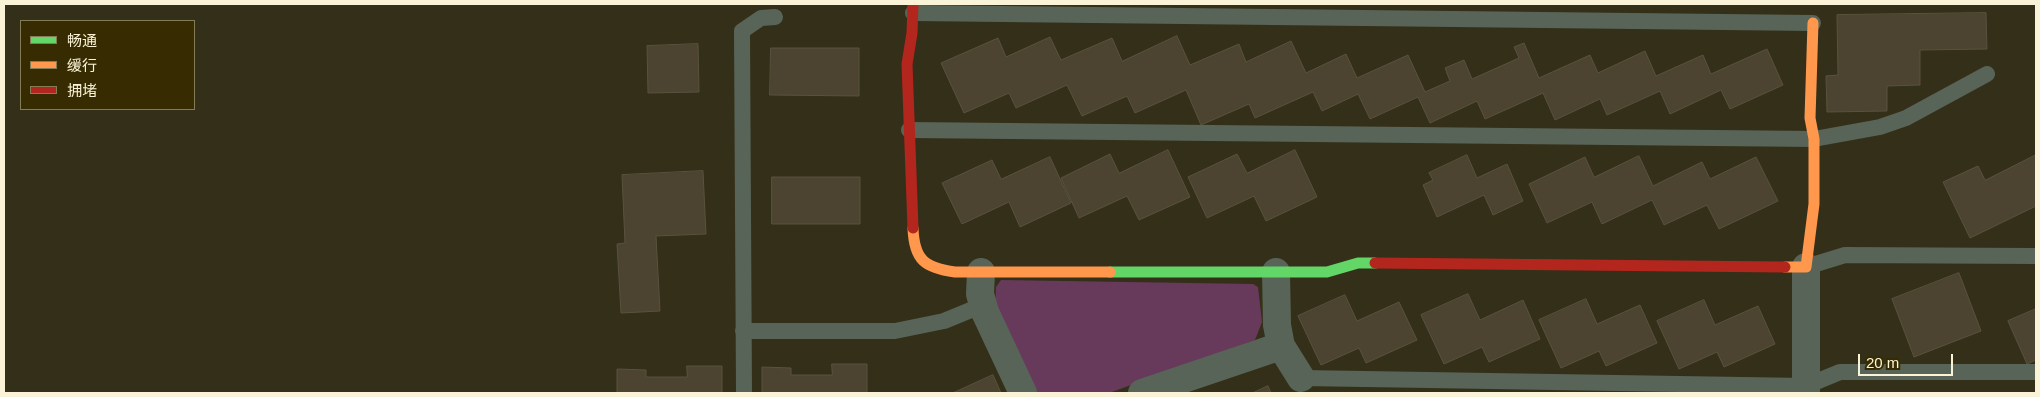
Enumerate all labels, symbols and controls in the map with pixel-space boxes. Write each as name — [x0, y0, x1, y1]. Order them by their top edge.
legend — [20, 20, 195, 110]
text: 畅通 — [67, 32, 97, 49]
text: 缓行 — [67, 57, 97, 74]
text: 拥堵 — [67, 82, 97, 99]
scale bar — [1860, 344, 1955, 376]
text: 20 m — [1866, 354, 1899, 371]

